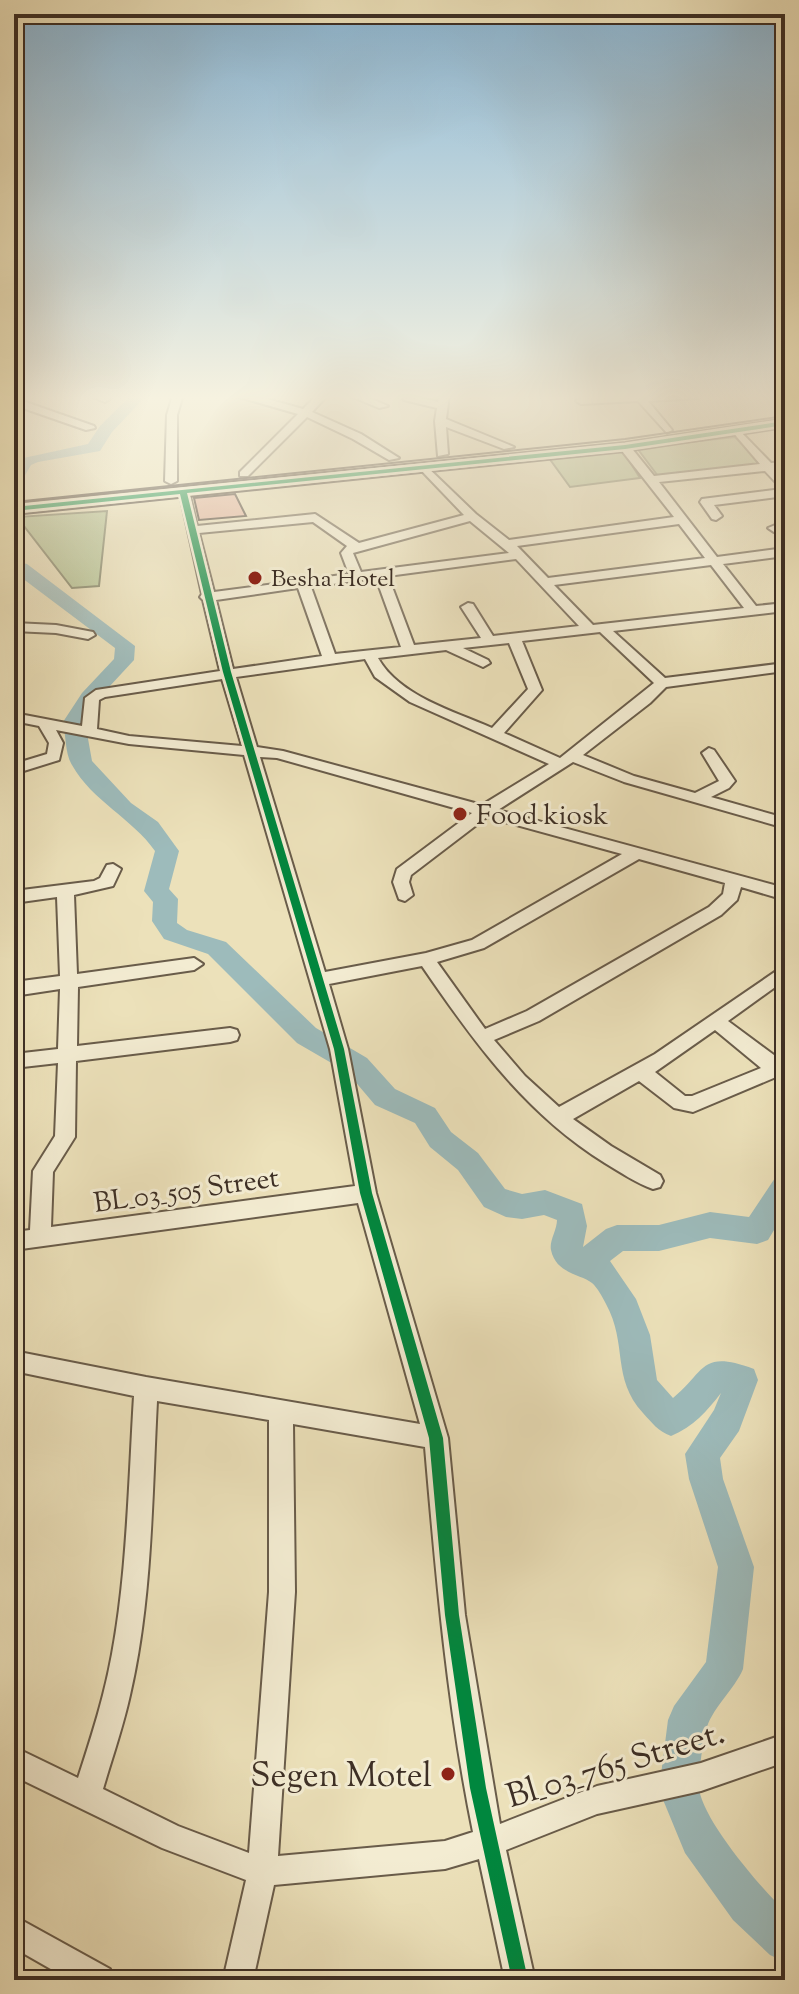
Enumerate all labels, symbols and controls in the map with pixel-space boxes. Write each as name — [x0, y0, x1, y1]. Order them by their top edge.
place label: Besha Hotel — [271, 563, 395, 597]
marker: Besha Hotel — [246, 569, 264, 587]
place label: Food kiosk — [476, 797, 608, 837]
marker: Food kiosk — [451, 805, 469, 823]
street label: BL_03_505 Street — [91, 1159, 282, 1225]
street label: Bl_03_765 Street. — [501, 1710, 731, 1823]
place label: Segen Motel — [250, 1753, 432, 1802]
marker: Segen Motel — [439, 1765, 457, 1783]

